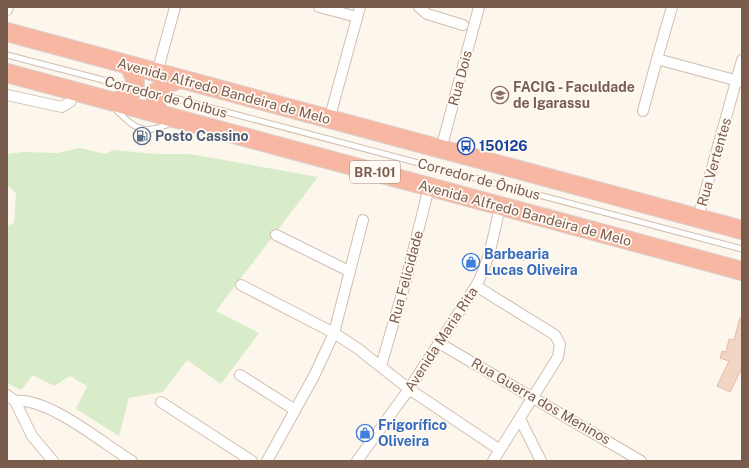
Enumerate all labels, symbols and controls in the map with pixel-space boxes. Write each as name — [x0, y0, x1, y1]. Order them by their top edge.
street label: Rua Dois — [445, 48, 475, 108]
street label: Avenida Alfredo Bandeira de Melo — [116, 55, 332, 127]
street label: Corredor de Ônibus — [103, 72, 229, 121]
place label: FACIG - Faculdade de Igarassu — [513, 79, 635, 111]
school or university icon: FACIG - Faculdade de Igarassu — [490, 85, 510, 105]
street label: Rua Vertentes — [694, 116, 734, 208]
fuel station icon: Posto Cassino — [132, 126, 152, 146]
place label: Posto Cassino — [155, 128, 249, 144]
bus stop icon: 150126 — [456, 136, 476, 156]
place label: 150126 — [479, 138, 528, 154]
street label: Corredor de Ônibus — [416, 154, 542, 203]
road number: BR-101 — [350, 161, 400, 183]
street label: Avenida Alfredo Bandeira de Melo — [417, 177, 633, 249]
street label: Rua Felicidade — [386, 229, 426, 325]
place label: Barbearia Lucas Oliveira — [484, 246, 578, 278]
shop icon: Barbearia Lucas Oliveira — [461, 252, 481, 272]
street label: Avenida Maria Rita — [401, 284, 481, 394]
street label: Rua Guerra dos Meninos — [469, 355, 613, 447]
place label: Frigorífico Oliveira — [378, 417, 447, 449]
shop icon: Frigorífico Oliveira — [355, 423, 375, 443]

